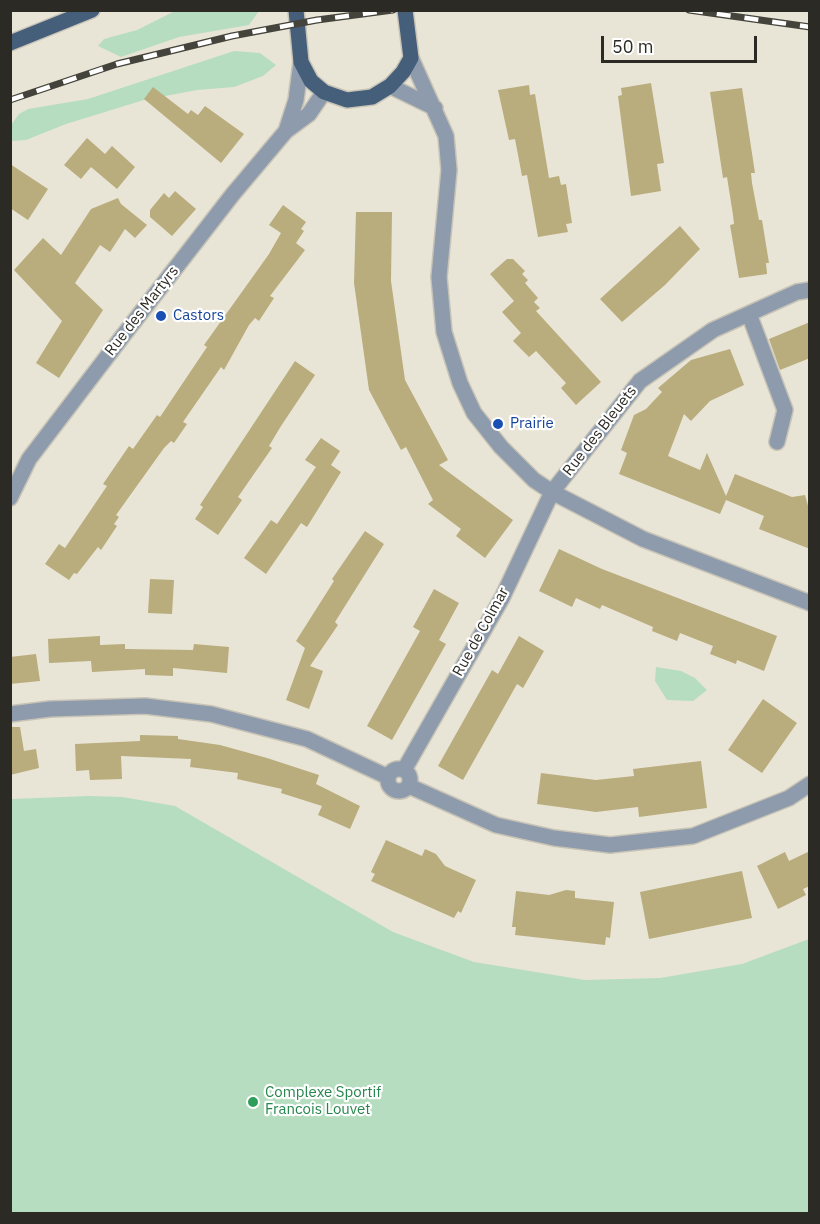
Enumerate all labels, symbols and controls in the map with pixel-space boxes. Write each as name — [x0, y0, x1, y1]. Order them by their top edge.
scale bar — [604, 24, 760, 62]
text: 50 m — [612, 35, 654, 58]
street label: Rue des Martyrs — [101, 263, 183, 359]
place label: Castors — [173, 307, 224, 325]
marker: Castors — [154, 309, 168, 323]
street label: Rue des Bleuets — [559, 382, 641, 480]
place label: Prairie — [510, 415, 554, 433]
marker: Prairie — [491, 417, 505, 431]
street label: Rue de Colmar — [449, 584, 513, 680]
place label: Complexe Sportif Francois Louvet — [265, 1084, 381, 1119]
marker: Complexe Sportif Francois Louvet — [246, 1095, 260, 1109]

